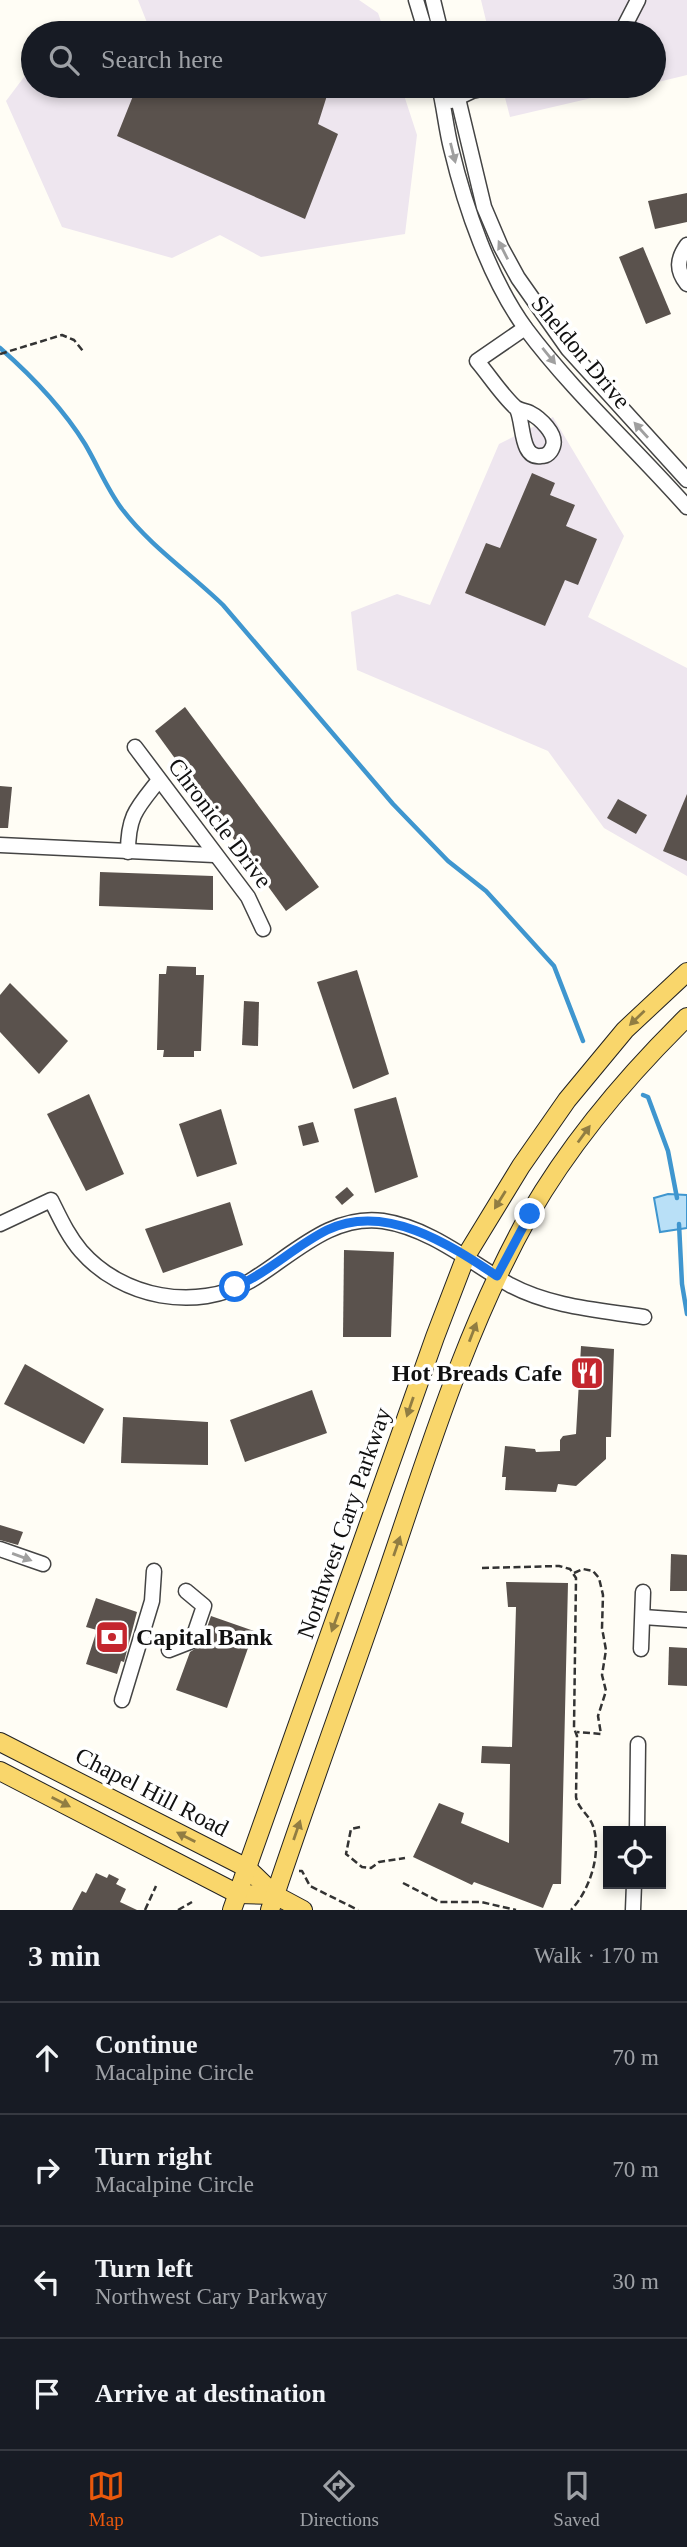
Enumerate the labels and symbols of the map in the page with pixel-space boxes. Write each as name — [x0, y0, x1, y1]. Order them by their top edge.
one-way arrow — [448, 142, 459, 164]
one-way arrow — [497, 240, 509, 260]
street label: Sheldon Drive — [526, 290, 636, 414]
one-way arrow — [541, 348, 556, 365]
one-way arrow — [633, 421, 649, 439]
street label: Chronicle Drive — [163, 753, 277, 893]
one-way arrow — [629, 1010, 646, 1026]
one-way arrow — [576, 1125, 590, 1143]
one-way arrow — [494, 1190, 507, 1209]
route end — [514, 1198, 545, 1229]
route start — [219, 1271, 250, 1302]
one-way arrow — [468, 1322, 479, 1343]
restaurant icon: Hot Breads Cafe — [568, 1354, 606, 1392]
place label: Hot Breads Cafe — [392, 1360, 562, 1386]
one-way arrow — [404, 1397, 415, 1418]
street label: Northwest Cary Parkway — [292, 1404, 396, 1642]
one-way arrow — [392, 1536, 403, 1557]
one-way arrow — [11, 1551, 32, 1562]
one-way arrow — [329, 1612, 340, 1633]
bank icon: Capital Bank — [93, 1618, 131, 1656]
place label: Capital Bank — [136, 1624, 273, 1650]
street label: Chapel Hill Road — [71, 1742, 233, 1842]
one-way arrow — [51, 1796, 71, 1808]
one-way arrow — [292, 1820, 303, 1841]
one-way arrow — [176, 1831, 196, 1842]

